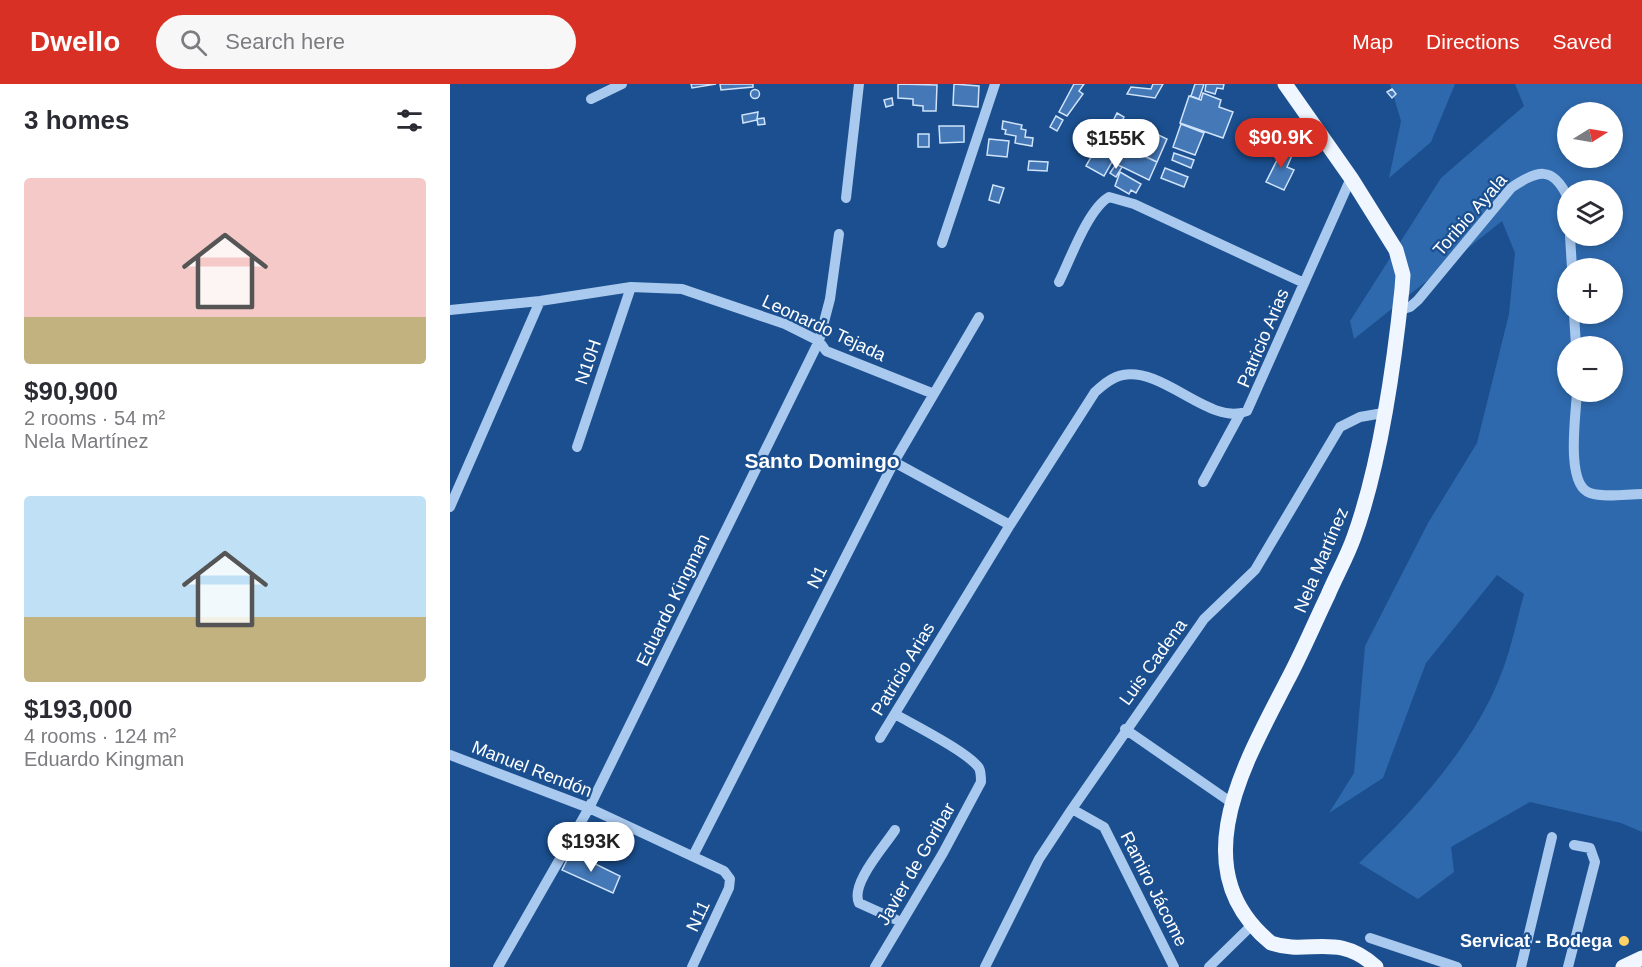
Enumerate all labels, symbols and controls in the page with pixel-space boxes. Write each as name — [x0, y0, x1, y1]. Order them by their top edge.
search box — [156, 15, 576, 69]
text: Dwello — [30, 26, 120, 57]
icon: search — [177, 26, 210, 59]
text: Search here — [225, 29, 345, 54]
text: Map — [1352, 30, 1393, 53]
text: Directions — [1426, 30, 1519, 53]
text: Saved — [1552, 30, 1612, 53]
north arrow — [1557, 102, 1623, 168]
map controls — [1557, 102, 1623, 402]
icon: filters — [393, 104, 426, 137]
text: 3 homes — [24, 105, 130, 135]
pin: $90.9K — [1232, 118, 1330, 169]
pin: $155K — [1074, 119, 1158, 170]
text: $90.9K — [1249, 126, 1313, 148]
text: $155K — [1087, 127, 1145, 149]
street label: Toribio Ayala — [1429, 169, 1512, 260]
button: layers — [1557, 180, 1623, 246]
icon: home — [171, 217, 279, 325]
button: + — [1557, 258, 1623, 324]
street label: Patricio Arias — [1233, 286, 1293, 390]
street label: Leonardo Tejada — [759, 291, 890, 366]
button: − — [1557, 336, 1623, 402]
street label: N10H — [571, 337, 605, 387]
text: $90,900 — [24, 376, 118, 406]
text: 2 rooms · 54 m² — [24, 407, 165, 429]
text: Nela Martínez — [24, 430, 149, 452]
district label: Santo Domingo — [744, 449, 900, 472]
street label: Nela Martínez — [1290, 505, 1352, 615]
street label: Eduardo Kingman — [632, 531, 714, 669]
icon: home — [171, 535, 279, 643]
street label: N1 — [803, 562, 831, 592]
street label: Luis Cadena — [1115, 614, 1191, 709]
street label: Patricio Arias — [867, 619, 939, 719]
text: $193,000 — [24, 694, 132, 724]
text: 4 rooms · 124 m² — [24, 725, 176, 747]
street label: Manuel Rendón — [469, 737, 595, 801]
text: Eduardo Kingman — [24, 748, 184, 770]
street label: Javier de Goribar — [873, 799, 959, 929]
pin: $193K — [549, 822, 633, 873]
street label: Ramiro Jácome — [1116, 828, 1192, 950]
text: $193K — [562, 830, 620, 852]
street label: N11 — [682, 897, 714, 935]
place label: Servicat - Bodega — [1460, 931, 1613, 951]
marker: Servicat - Bodega — [1617, 934, 1631, 948]

